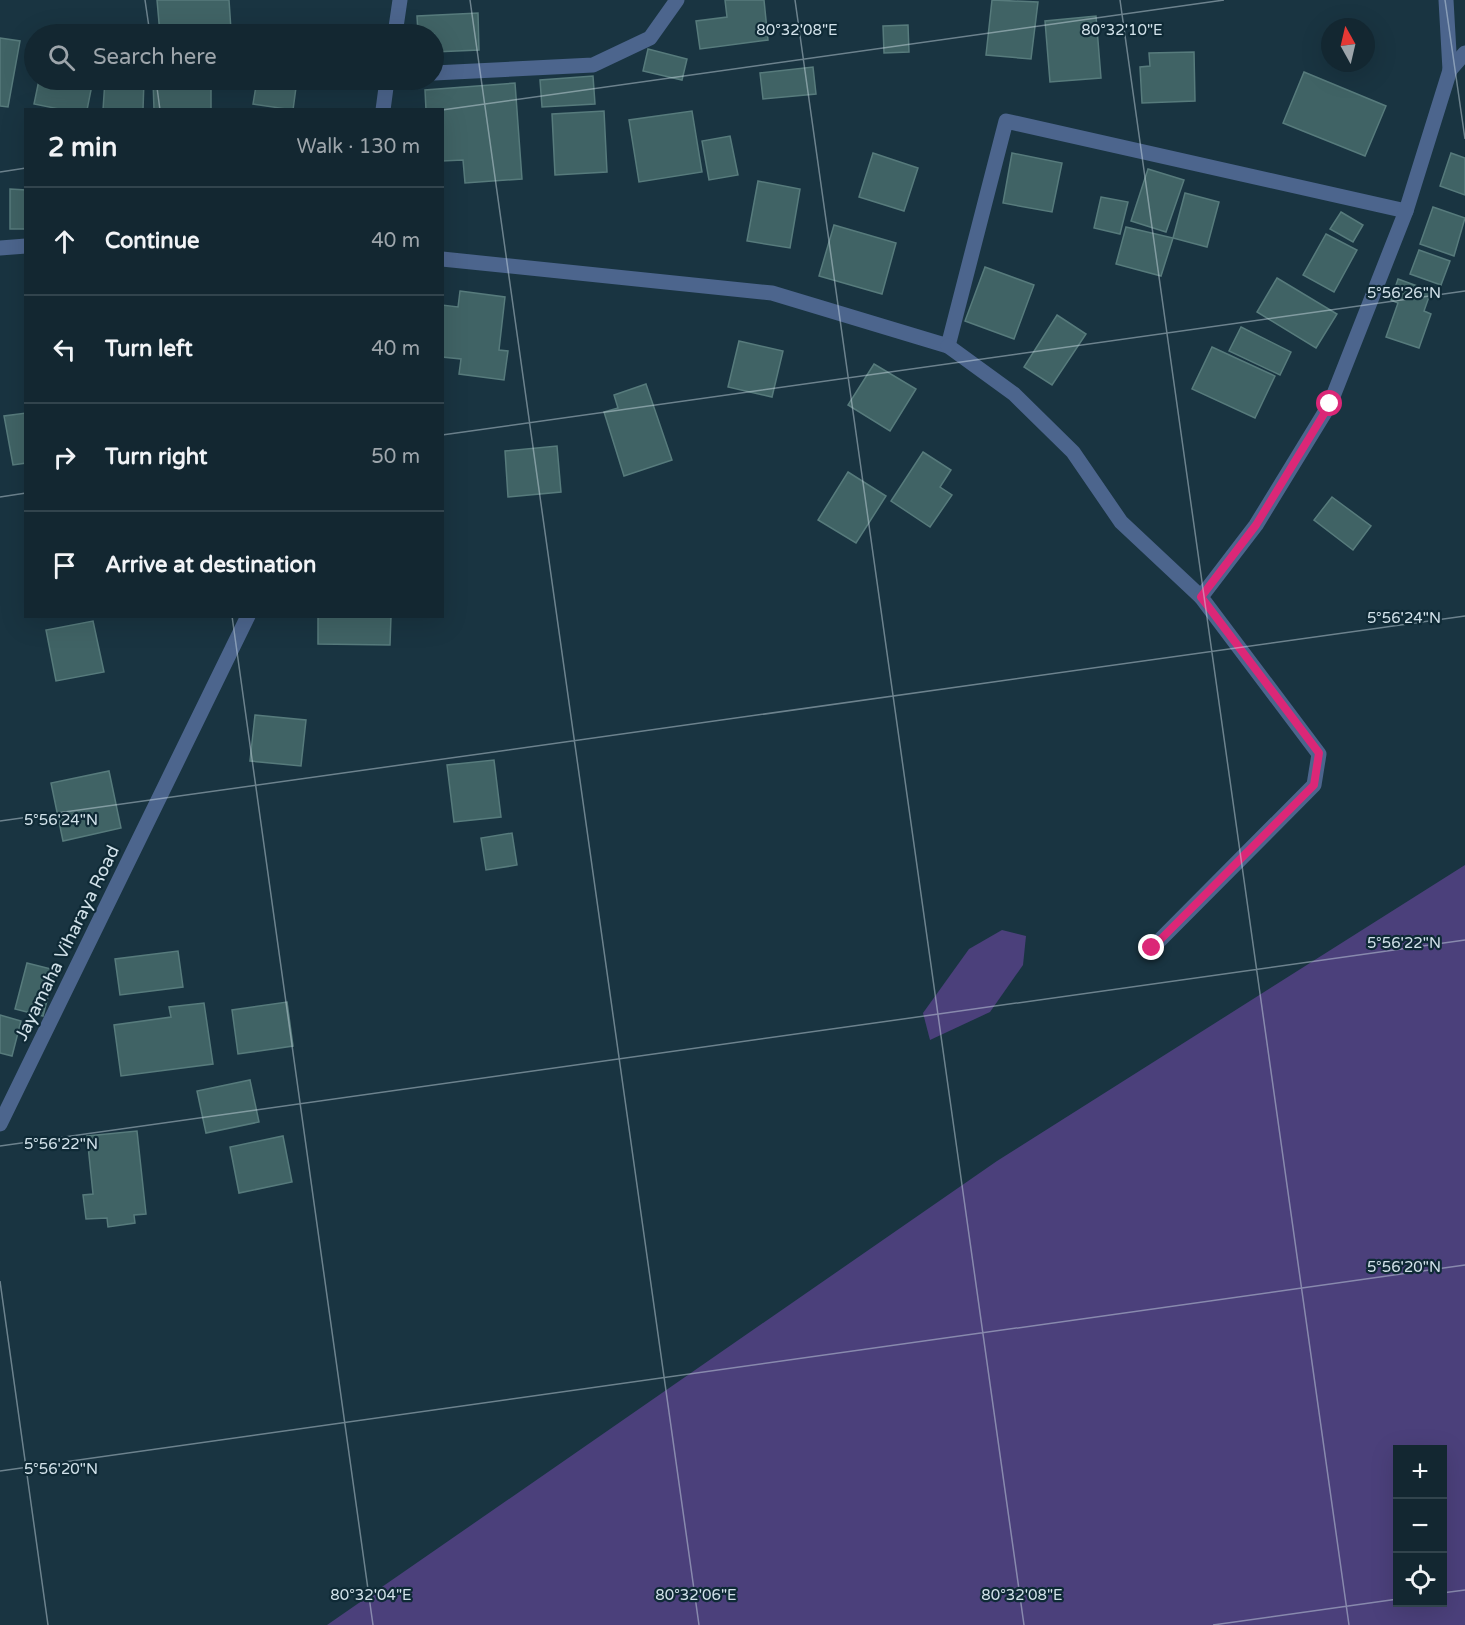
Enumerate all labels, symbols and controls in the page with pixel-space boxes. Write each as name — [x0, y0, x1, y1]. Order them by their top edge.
north arrow — [1321, 18, 1375, 72]
text: 80°32'08"E — [756, 21, 838, 39]
text: 80°32'10"E — [1081, 21, 1163, 39]
search box — [24, 24, 444, 90]
icon: search — [45, 41, 78, 74]
text: Search here — [93, 44, 217, 70]
text: 2 min — [48, 132, 117, 163]
text: Walk · 130 m — [297, 135, 420, 159]
icon: ahead — [48, 225, 81, 258]
text: Continue — [105, 228, 200, 254]
text: 40 m — [371, 229, 420, 253]
text: 5°56'26"N — [1367, 284, 1441, 302]
icon: left — [48, 333, 81, 366]
text: Turn left — [105, 336, 193, 362]
text: 40 m — [371, 337, 420, 361]
route start — [1316, 390, 1342, 416]
icon: right — [48, 441, 81, 474]
text: Turn right — [105, 444, 207, 470]
text: 50 m — [371, 445, 420, 469]
icon: arrive — [48, 549, 81, 582]
text: Arrive at destination — [105, 552, 316, 578]
text: 5°56'24"N — [1367, 609, 1441, 627]
text: 5°56'24"N — [24, 811, 98, 829]
street label: Jayamaha Viharaya Road — [10, 842, 124, 1044]
route end — [1138, 934, 1164, 960]
text: 5°56'22"N — [1367, 934, 1441, 952]
text: 5°56'22"N — [24, 1135, 98, 1153]
text: 5°56'20"N — [1367, 1258, 1441, 1276]
map controls — [1393, 1445, 1447, 1607]
button: + — [1393, 1445, 1447, 1499]
text: 5°56'20"N — [24, 1460, 98, 1478]
button: − — [1393, 1499, 1447, 1553]
button: locate — [1393, 1553, 1447, 1607]
text: 80°32'04"E — [330, 1586, 412, 1604]
text: 80°32'06"E — [655, 1586, 737, 1604]
text: 80°32'08"E — [981, 1586, 1063, 1604]

